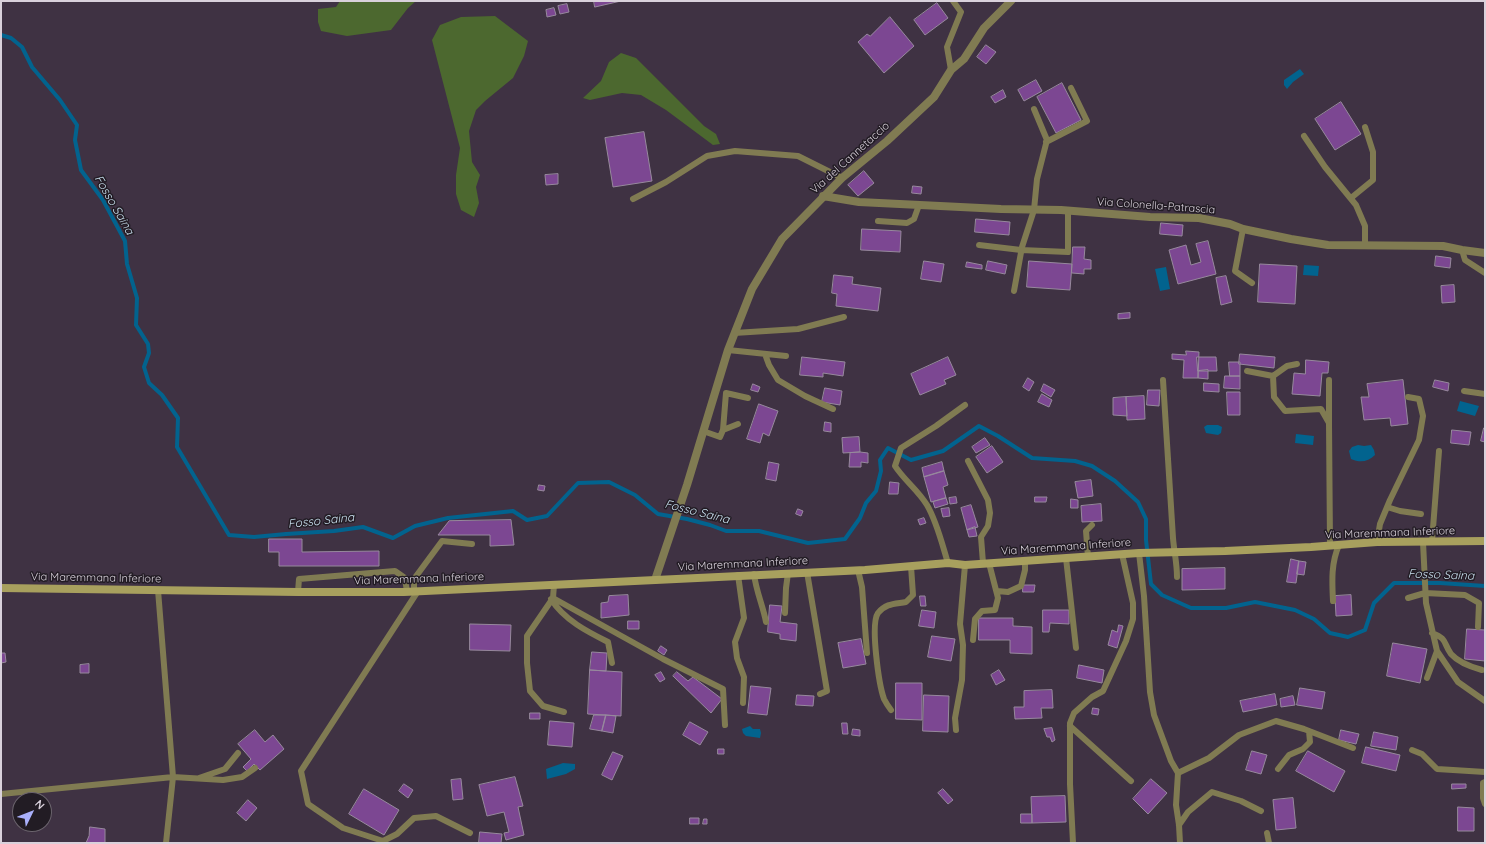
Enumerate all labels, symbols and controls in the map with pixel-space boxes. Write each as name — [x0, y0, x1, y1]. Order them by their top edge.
street label: Via del Cannetaccio — [808, 119, 892, 197]
water label: Fosso Saina — [91, 173, 137, 237]
street label: Via Colonella-Patrascia — [1097, 195, 1215, 217]
water label: Fosso Saina — [663, 497, 731, 527]
water label: Fosso Saina — [287, 510, 355, 532]
street label: Via Maremmana Inferiore — [1325, 524, 1455, 542]
street label: Via Maremmana Inferiore — [1001, 536, 1131, 558]
street label: Via Maremmana Inferiore — [678, 554, 808, 574]
water label: Fosso Saina — [1408, 567, 1474, 583]
street label: Via Maremmana Inferiore — [31, 570, 161, 586]
street label: Via Maremmana Inferiore — [354, 570, 484, 588]
north arrow — [12, 792, 52, 832]
text: N — [32, 797, 48, 812]

